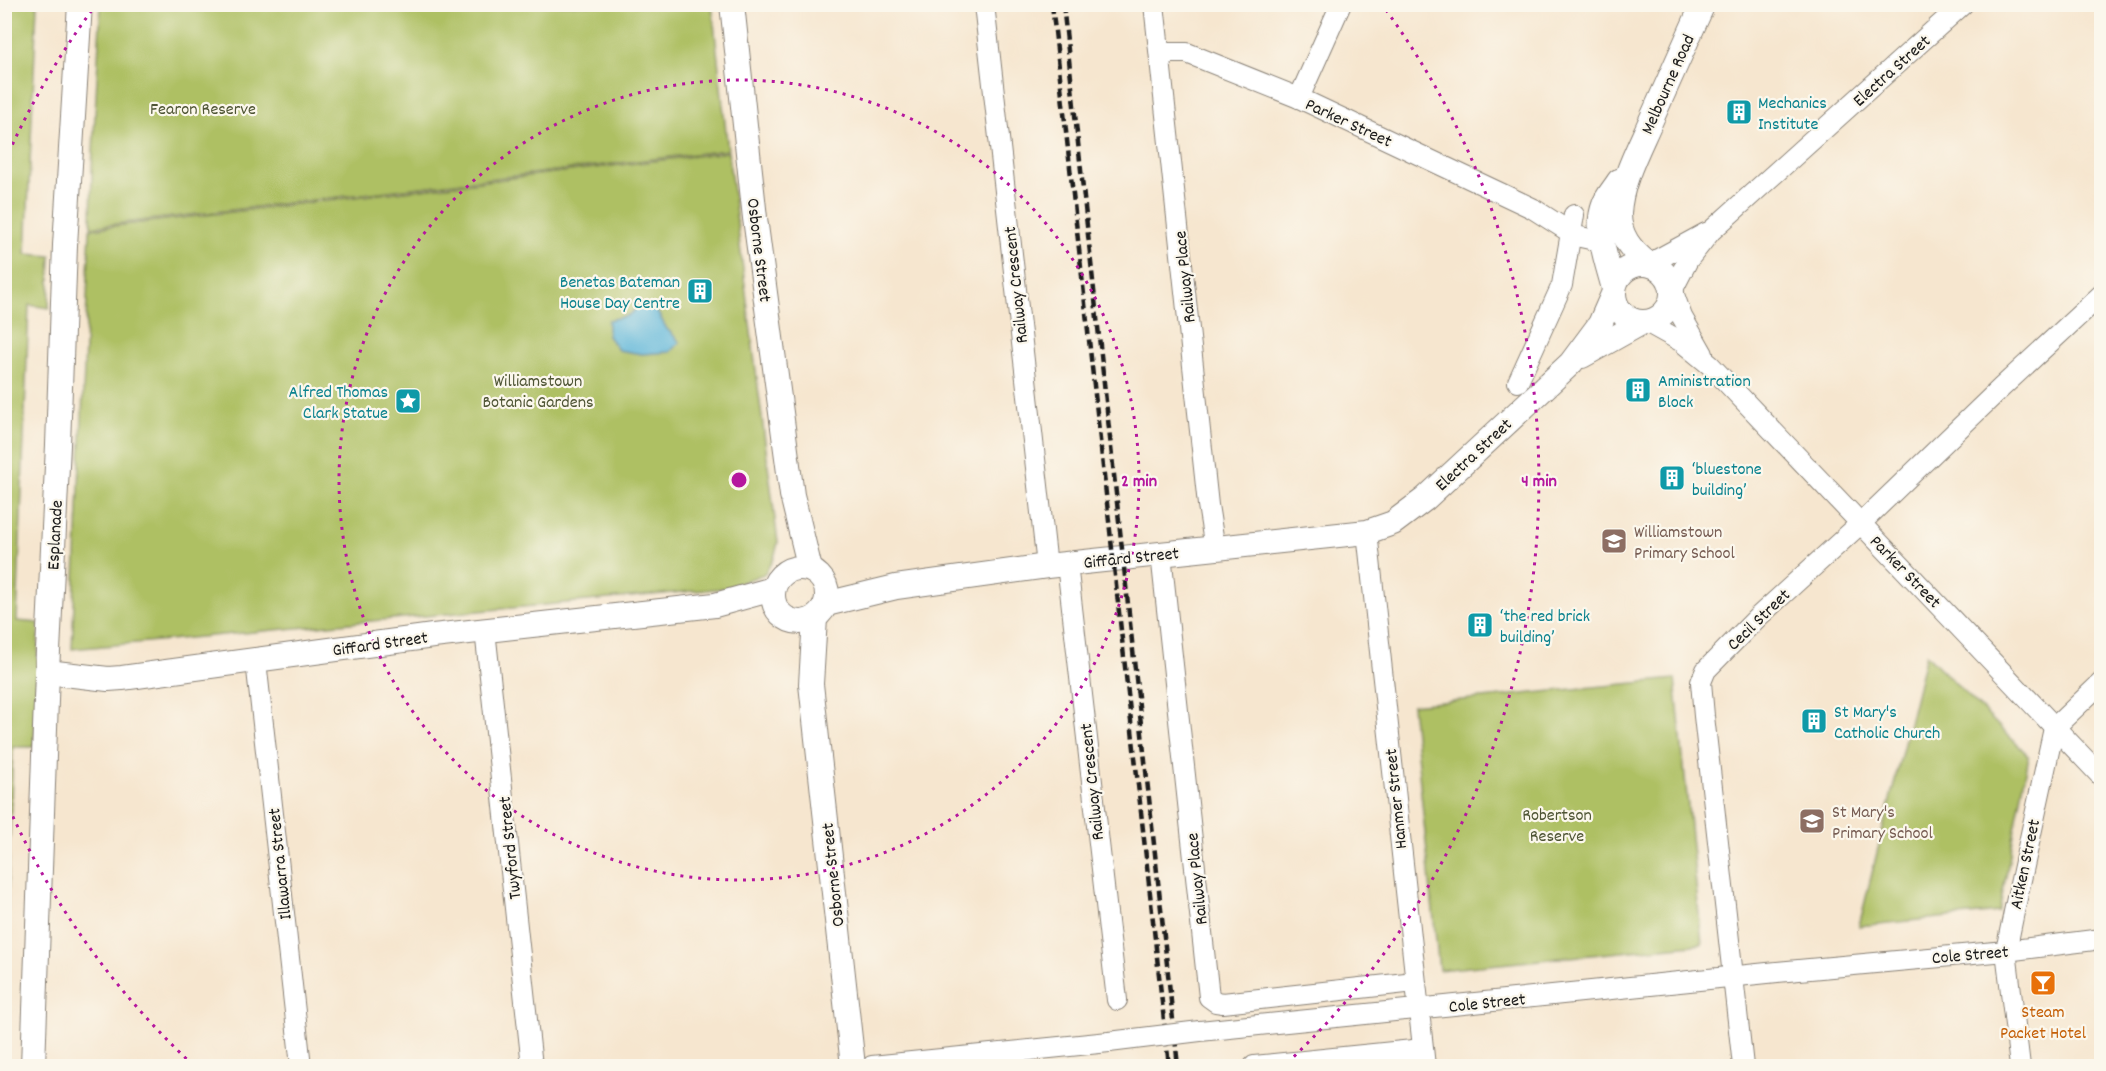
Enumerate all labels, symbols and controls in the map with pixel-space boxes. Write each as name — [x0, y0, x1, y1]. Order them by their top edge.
street label: Electra Street — [1848, 30, 1937, 114]
street label: Melbourne Road — [1636, 31, 1702, 139]
place label: Mechanics Institute — [1758, 92, 1827, 138]
street label: Parker Street — [1300, 93, 1396, 155]
building icon: Mechanics Institute — [1724, 97, 1754, 127]
park label: Fearon Reserve — [150, 98, 256, 123]
street label: Osborne Street — [739, 197, 776, 304]
street label: Railway Crescent — [999, 225, 1036, 344]
street label: Railway Place — [1169, 229, 1204, 324]
place label: Benetas Bateman House Day Centre — [560, 271, 680, 317]
building icon: Benetas Bateman House Day Centre — [685, 276, 715, 306]
park label: Williamstown Botanic Gardens — [482, 370, 594, 416]
place label: Aministration Block — [1658, 370, 1751, 416]
building icon: Aministration Block — [1623, 375, 1653, 405]
place label: Alfred Thomas Clark Statue — [289, 381, 388, 427]
place icon: Alfred Thomas Clark Statue — [393, 386, 423, 416]
street label: Electra Street — [1431, 413, 1519, 498]
place label: ‘bluestone building’ — [1692, 458, 1762, 504]
building icon: ‘bluestone building’ — [1657, 463, 1687, 493]
centre of rings — [729, 470, 749, 490]
text: 2 min — [1121, 470, 1157, 495]
text: 4 min — [1521, 470, 1557, 495]
street label: Esplanade — [42, 500, 71, 571]
place label: Williamstown Primary School — [1634, 521, 1735, 567]
school or university icon: Williamstown Primary School — [1599, 526, 1629, 556]
street label: Parker Street — [1863, 531, 1946, 615]
street label: Giffard Street — [1082, 542, 1181, 577]
street label: Cecil Street — [1722, 584, 1797, 657]
place label: ‘the red brick building’ — [1500, 605, 1590, 651]
building icon: ‘the red brick building’ — [1465, 610, 1495, 640]
street label: Giffard Street — [331, 626, 430, 665]
place label: St Mary's Catholic Church — [1834, 701, 1940, 747]
building icon: St Mary's Catholic Church — [1799, 706, 1829, 736]
street label: Railway Crescent — [1075, 722, 1112, 841]
street label: Hanmer Street — [1380, 747, 1415, 850]
street label: Twyford Street — [494, 795, 529, 900]
place label: St Mary's Primary School — [1832, 801, 1933, 847]
park label: Robertson Reserve — [1522, 804, 1592, 850]
street label: Illawarra Street — [263, 806, 300, 921]
school or university icon: St Mary's Primary School — [1797, 806, 1827, 836]
street label: Aitken Street — [2005, 817, 2048, 912]
street label: Osborne Street — [817, 821, 852, 928]
street label: Railway Place — [1181, 831, 1216, 926]
street label: Cole Street — [1931, 941, 2010, 972]
bar icon: Steam Packet Hotel — [2028, 968, 2058, 998]
street label: Cole Street — [1448, 988, 1527, 1021]
place label: Steam Packet Hotel — [2000, 1001, 2087, 1047]

